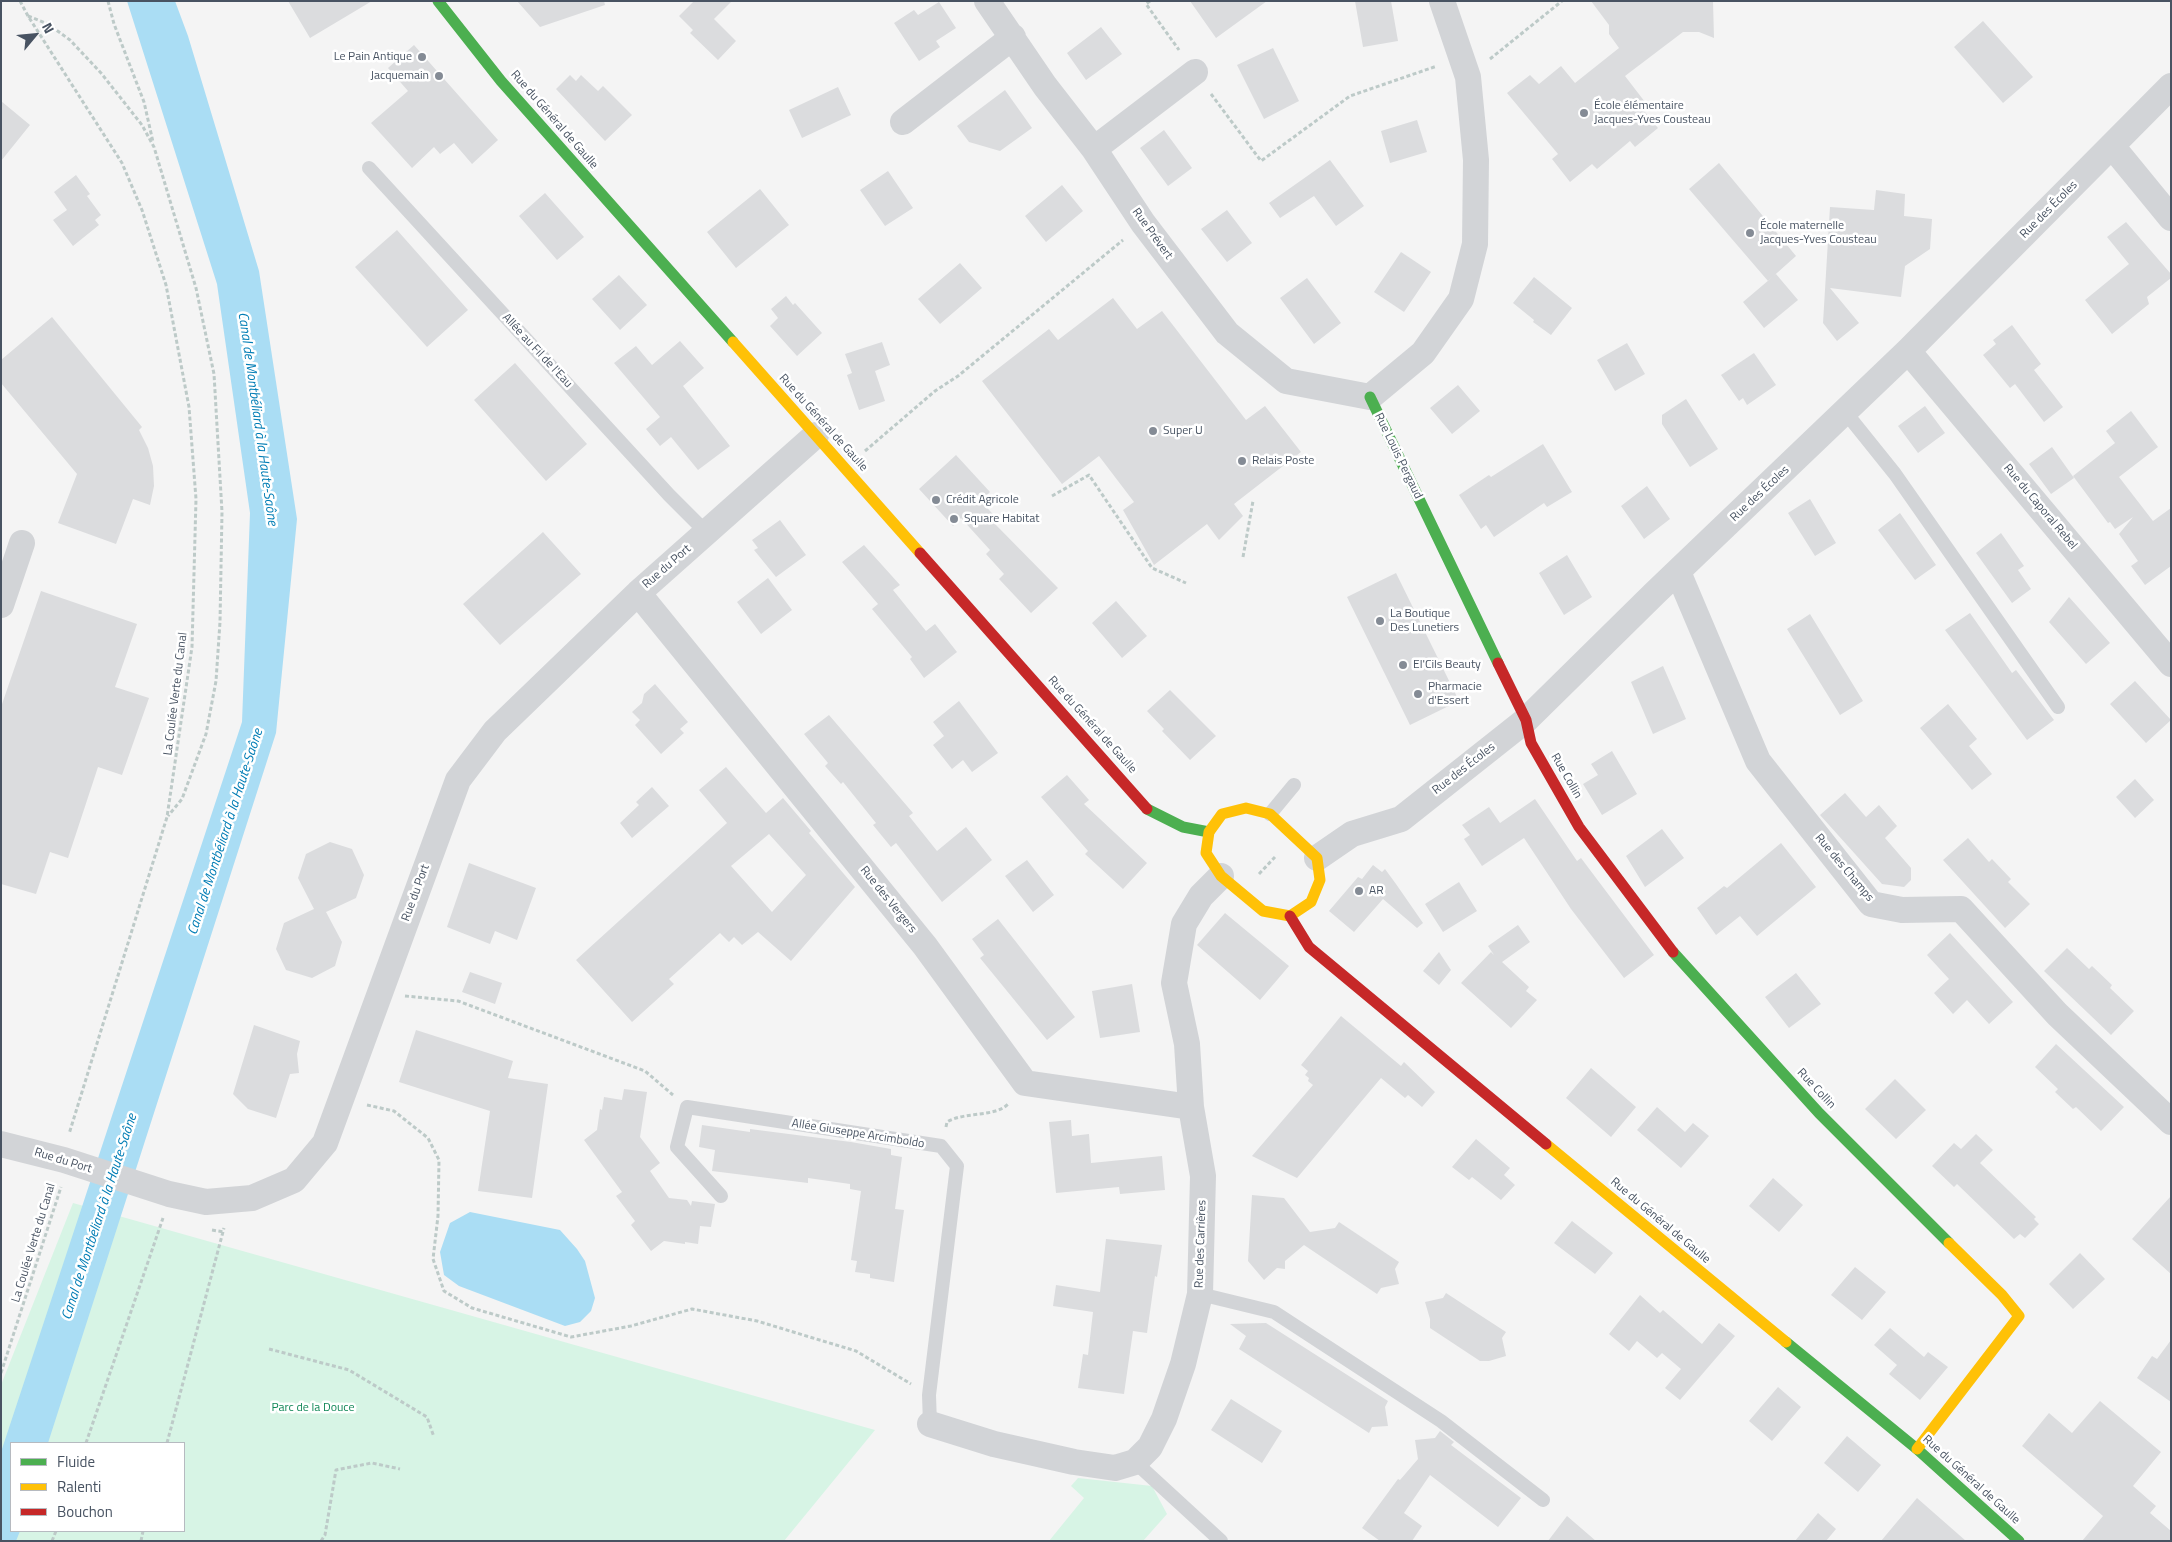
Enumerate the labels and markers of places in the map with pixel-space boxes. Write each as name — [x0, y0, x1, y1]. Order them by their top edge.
place label: Le Pain Antique — [334, 50, 412, 64]
marker: Le Pain Antique — [416, 51, 428, 63]
place label: Jacquemain — [370, 69, 429, 83]
marker: Jacquemain — [433, 70, 445, 82]
place label: École élémentaire Jacques-Yves Cousteau — [1594, 99, 1711, 127]
marker: École élémentaire Jacques-Yves Cousteau — [1578, 107, 1590, 119]
place label: École maternelle Jacques-Yves Cousteau — [1760, 219, 1877, 247]
marker: École maternelle Jacques-Yves Cousteau — [1744, 227, 1756, 239]
place label: Super U — [1163, 424, 1203, 438]
marker: Super U — [1147, 425, 1159, 437]
place label: Relais Poste — [1252, 454, 1314, 468]
marker: Relais Poste — [1236, 455, 1248, 467]
place label: Crédit Agricole — [946, 493, 1019, 507]
marker: Crédit Agricole — [930, 494, 942, 506]
place label: Square Habitat — [964, 512, 1039, 526]
marker: Square Habitat — [948, 513, 960, 525]
place label: La Boutique Des Lunetiers — [1390, 607, 1459, 635]
marker: La Boutique Des Lunetiers — [1374, 615, 1386, 627]
place label: El'Cils Beauty — [1413, 658, 1481, 672]
marker: El'Cils Beauty — [1397, 659, 1409, 671]
place label: Pharmacie d'Essert — [1428, 680, 1482, 708]
marker: Pharmacie d'Essert — [1412, 688, 1424, 700]
place label: AR — [1369, 884, 1384, 898]
marker: AR — [1353, 885, 1365, 897]

